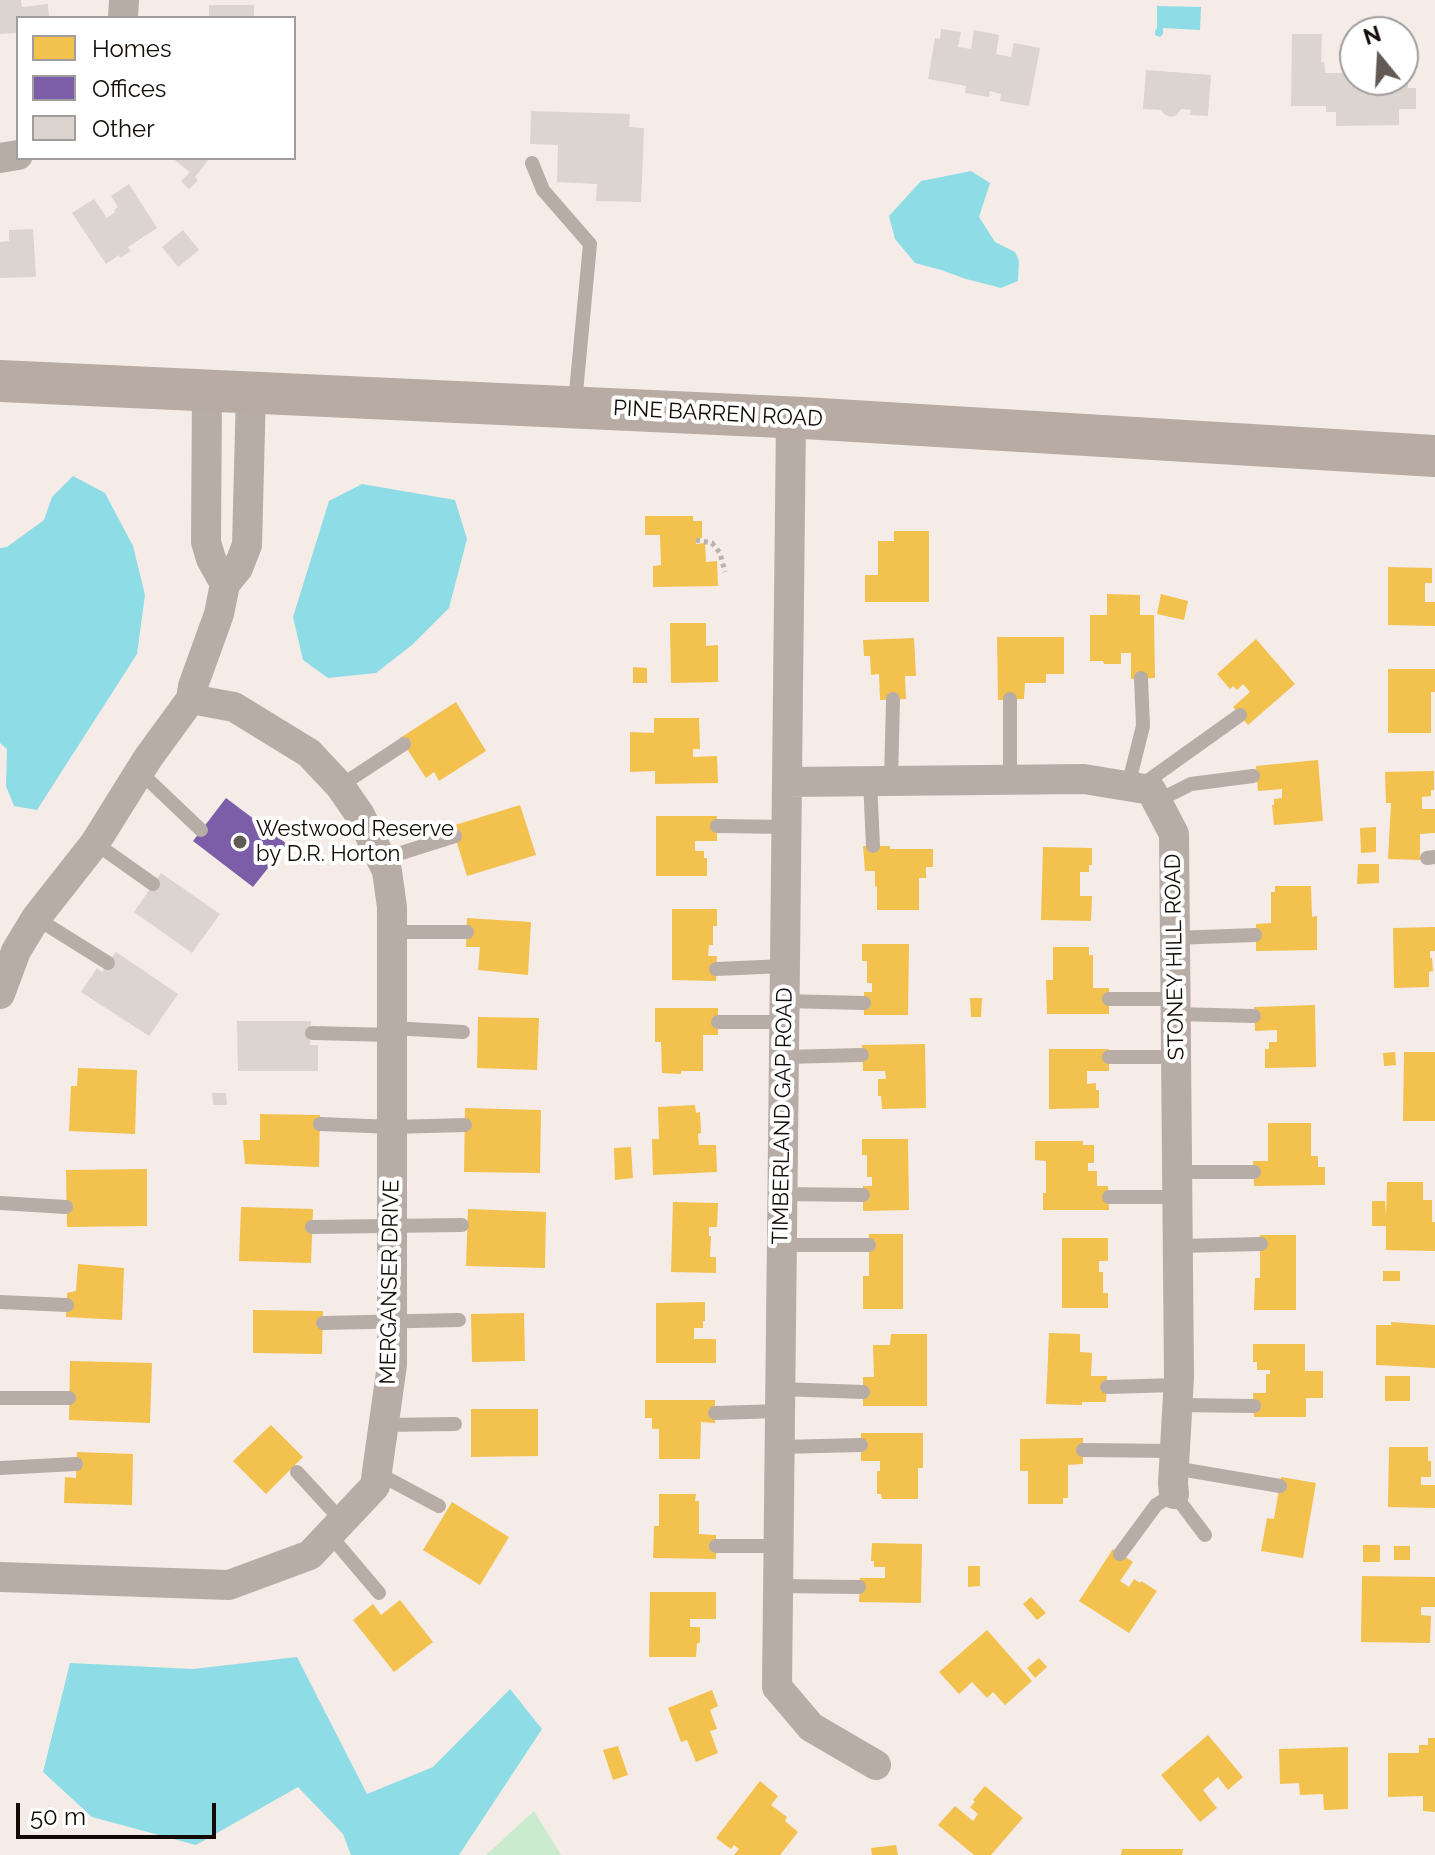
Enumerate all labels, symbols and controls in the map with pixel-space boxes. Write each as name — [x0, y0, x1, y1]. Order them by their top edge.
legend — [16, 16, 296, 160]
north arrow — [1339, 16, 1419, 96]
text: N — [1360, 20, 1384, 50]
text: Homes — [92, 34, 172, 63]
text: Offices — [92, 74, 166, 103]
text: Other — [92, 114, 155, 143]
street label: PINE BARREN ROAD — [612, 395, 824, 433]
place label: Westwood Reserve by D.R. Horton — [256, 816, 454, 868]
marker: Westwood Reserve by D.R. Horton — [231, 833, 249, 851]
street label: STONEY HILL ROAD — [1160, 853, 1190, 1061]
street label: TIMBERLAND GAP ROAD — [768, 987, 798, 1245]
street label: MERGANSER DRIVE — [375, 1179, 405, 1385]
scale bar — [20, 1787, 220, 1837]
text: 50 m — [30, 1802, 86, 1831]

